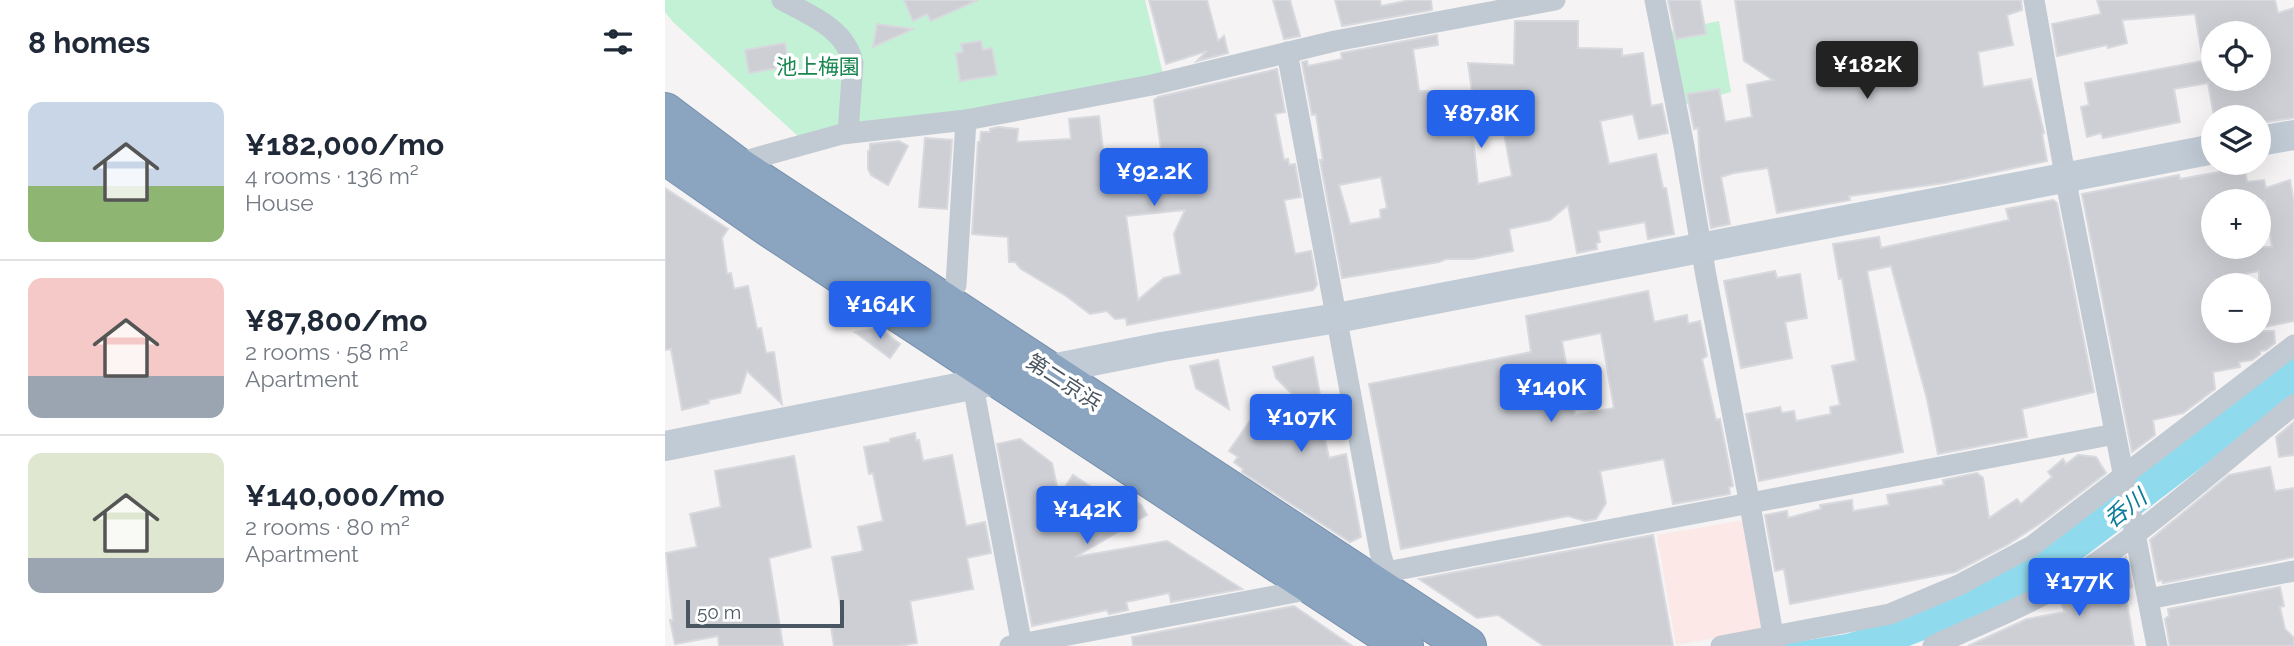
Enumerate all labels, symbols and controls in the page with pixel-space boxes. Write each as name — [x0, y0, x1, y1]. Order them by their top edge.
map controls — [2201, 21, 2271, 343]
button: locate — [2201, 21, 2271, 91]
icon: filters — [599, 23, 637, 61]
text: 8 homes — [28, 25, 150, 60]
pin: ¥182K — [1818, 42, 1916, 101]
text: ¥182K — [1832, 50, 1902, 77]
park label: 池上梅園 — [776, 54, 860, 79]
pin: ¥87.8K — [1424, 90, 1538, 150]
text: ¥87.8K — [1443, 99, 1519, 126]
button: layers — [2201, 105, 2271, 175]
text: ¥182,000/mo — [245, 127, 444, 162]
icon: home — [84, 130, 168, 214]
pin: ¥92.2K — [1097, 148, 1211, 208]
text: ¥92.2K — [1116, 157, 1192, 184]
text: 4 rooms · 136 m² — [245, 162, 419, 189]
text: House — [245, 189, 314, 216]
button: + — [2201, 189, 2271, 259]
button: − — [2201, 273, 2271, 343]
pin: ¥164K — [831, 282, 929, 341]
text: ¥164K — [845, 290, 915, 317]
text: ¥87,800/mo — [245, 303, 427, 338]
icon: home — [84, 306, 168, 390]
text: 2 rooms · 58 m² — [245, 338, 408, 365]
street label: 第二京浜 — [1022, 349, 1106, 415]
pin: ¥140K — [1502, 364, 1600, 424]
text: Apartment — [245, 365, 359, 392]
text: ¥140K — [1516, 373, 1586, 400]
pin: ¥107K — [1252, 394, 1350, 454]
text: ¥107K — [1266, 403, 1336, 430]
text: ¥140,000/mo — [245, 478, 445, 513]
icon: home — [84, 481, 168, 565]
water label: 呑川 — [2099, 481, 2154, 533]
pin: ¥142K — [1038, 486, 1136, 546]
text: ¥142K — [1052, 495, 1122, 522]
text: 2 rooms · 80 m² — [245, 513, 410, 540]
text: Apartment — [245, 540, 359, 567]
pin: ¥177K — [2030, 558, 2128, 618]
text: ¥177K — [2044, 567, 2114, 594]
scale bar — [686, 597, 843, 629]
text: 50 m — [697, 601, 741, 623]

